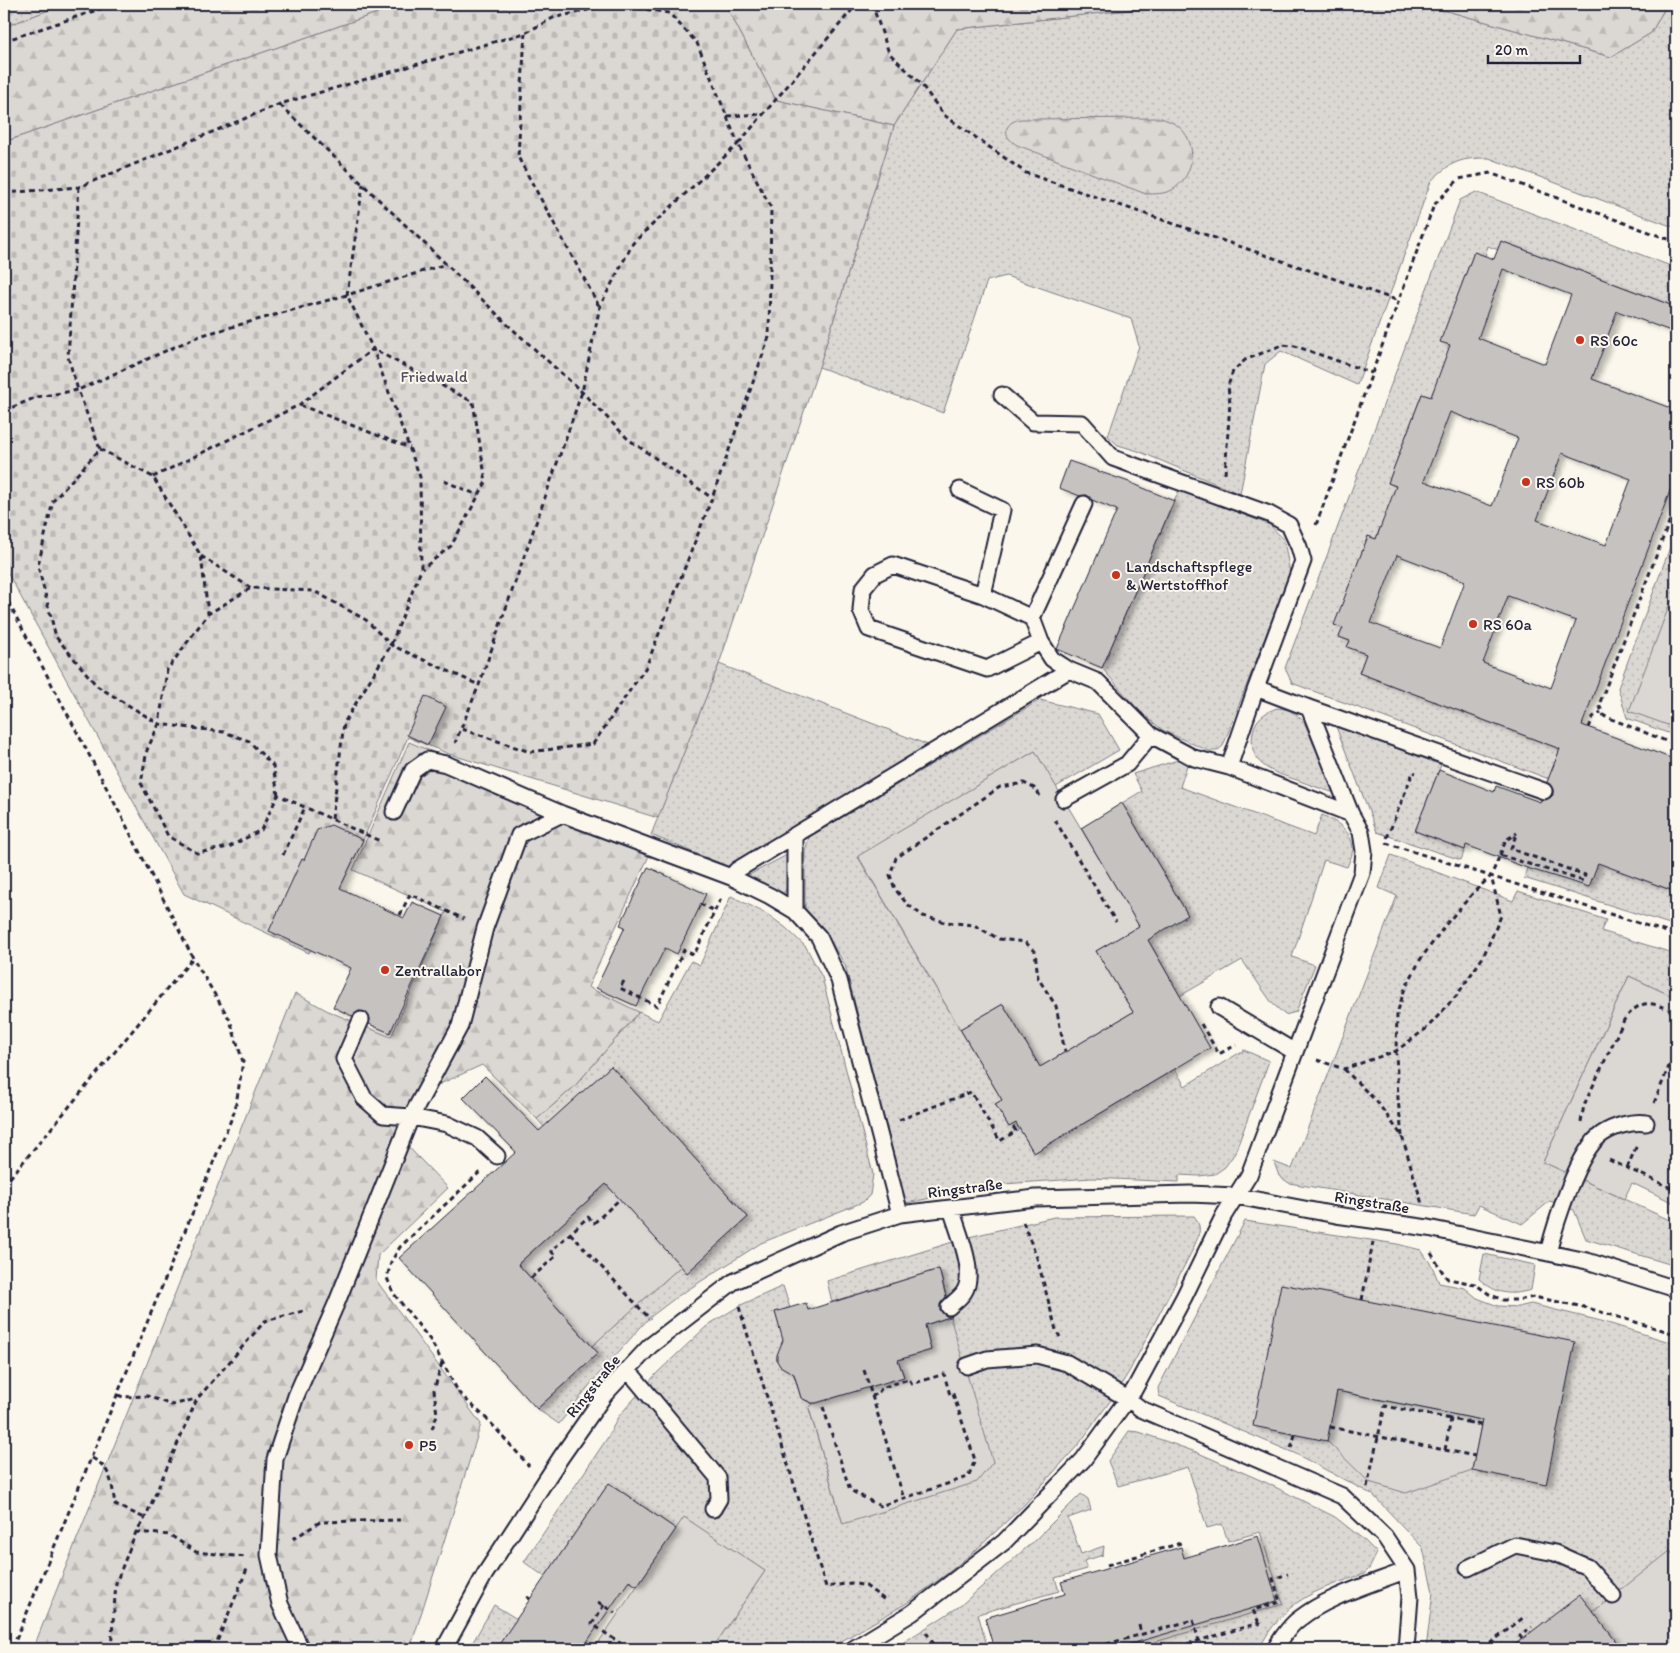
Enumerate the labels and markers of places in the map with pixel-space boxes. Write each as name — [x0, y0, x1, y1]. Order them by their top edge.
place label: RS 60c — [1590, 331, 1638, 350]
marker: RS 60c — [1574, 334, 1586, 346]
place label: RS 60b — [1536, 473, 1585, 492]
marker: RS 60b — [1520, 476, 1532, 488]
place label: Landschaftspflege & Wertstoffhof — [1126, 557, 1252, 594]
marker: Landschaftspflege & Wertstoffhof — [1110, 569, 1122, 581]
place label: RS 60a — [1483, 615, 1533, 634]
marker: RS 60a — [1467, 618, 1479, 630]
place label: Zentrallabor — [395, 961, 482, 980]
marker: Zentrallabor — [379, 964, 391, 976]
place label: P5 — [419, 1436, 437, 1455]
marker: P5 — [403, 1439, 415, 1451]

